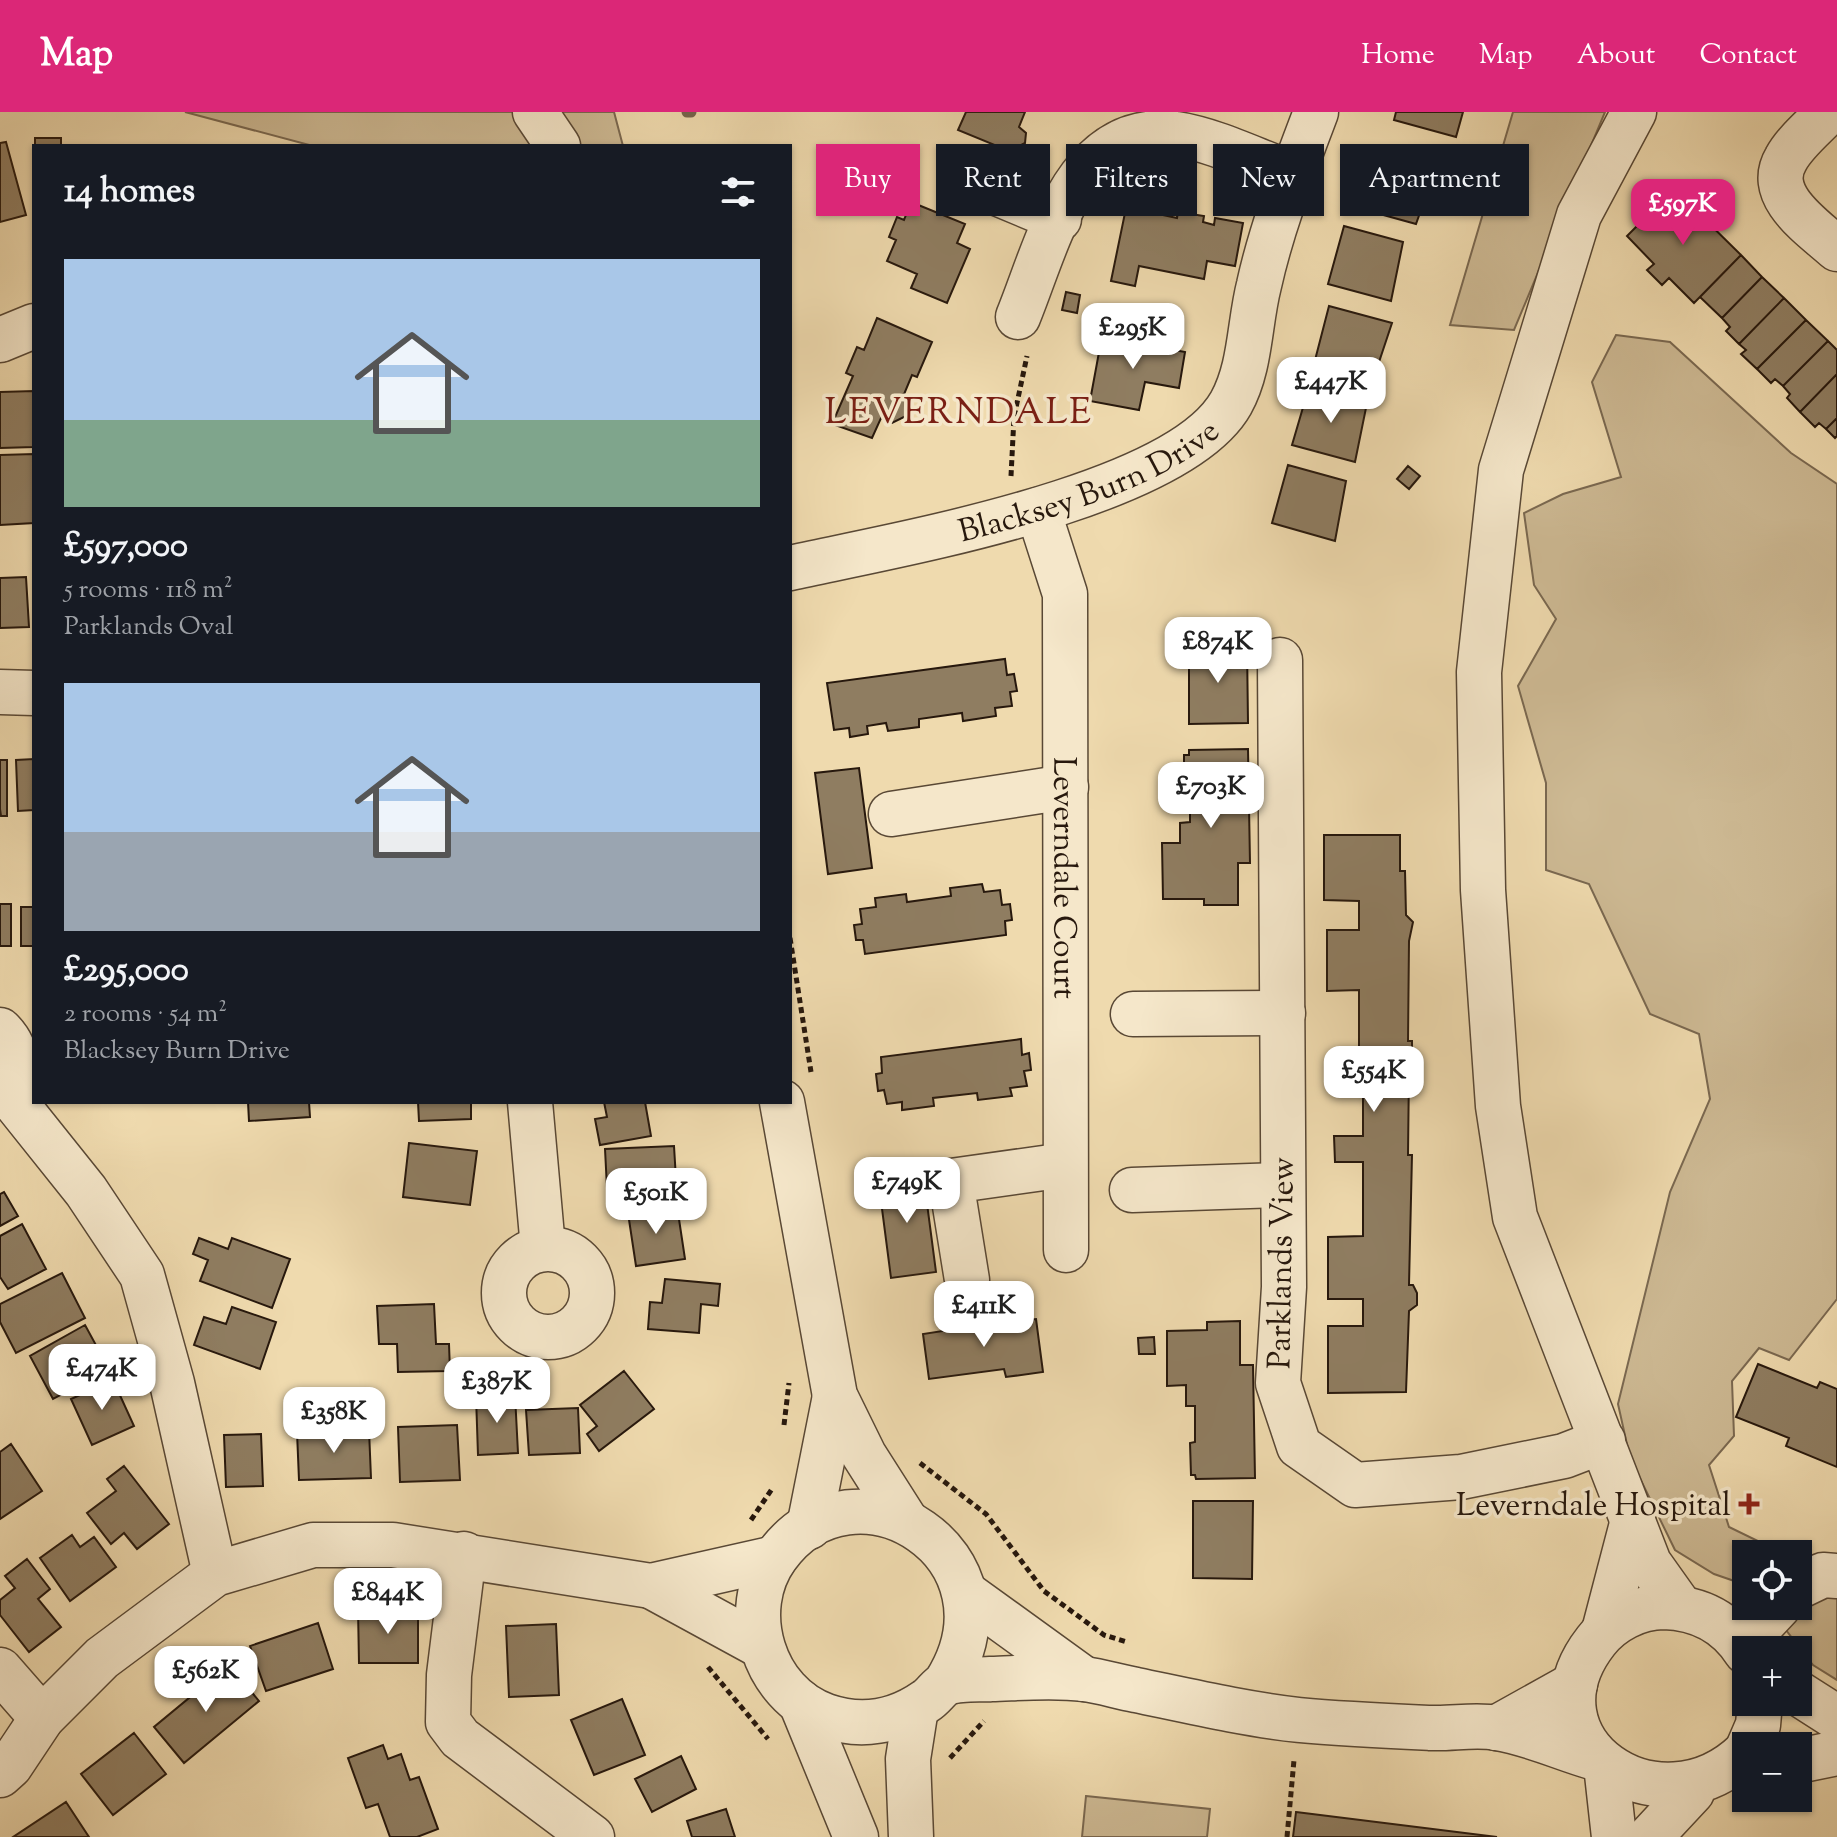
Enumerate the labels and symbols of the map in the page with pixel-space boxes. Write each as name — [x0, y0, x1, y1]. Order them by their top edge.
pin: £597K — [1627, 179, 1739, 247]
pin: £295K — [1077, 303, 1189, 371]
pin: £447K — [1275, 357, 1387, 425]
district label: LEVERNDALE — [825, 388, 1093, 440]
street label: Blacksey Burn Drive — [954, 410, 1231, 556]
pin: £874K — [1162, 617, 1274, 685]
street label: Leverndale Court — [1039, 757, 1086, 999]
pin: £703K — [1155, 762, 1267, 830]
pin: £554K — [1318, 1046, 1430, 1114]
pin: £749K — [851, 1157, 963, 1225]
street label: Parklands View — [1258, 1157, 1308, 1370]
pin: £501K — [600, 1168, 712, 1236]
pin: £411K — [928, 1281, 1040, 1349]
pin: £474K — [46, 1344, 158, 1412]
pin: £387K — [441, 1357, 553, 1425]
pin: £358K — [278, 1387, 390, 1455]
place label: Leverndale Hospital — [1456, 1484, 1731, 1530]
marker: Leverndale Hospital — [1738, 1493, 1760, 1515]
pin: £844K — [332, 1568, 444, 1636]
pin: £562K — [150, 1646, 262, 1714]

